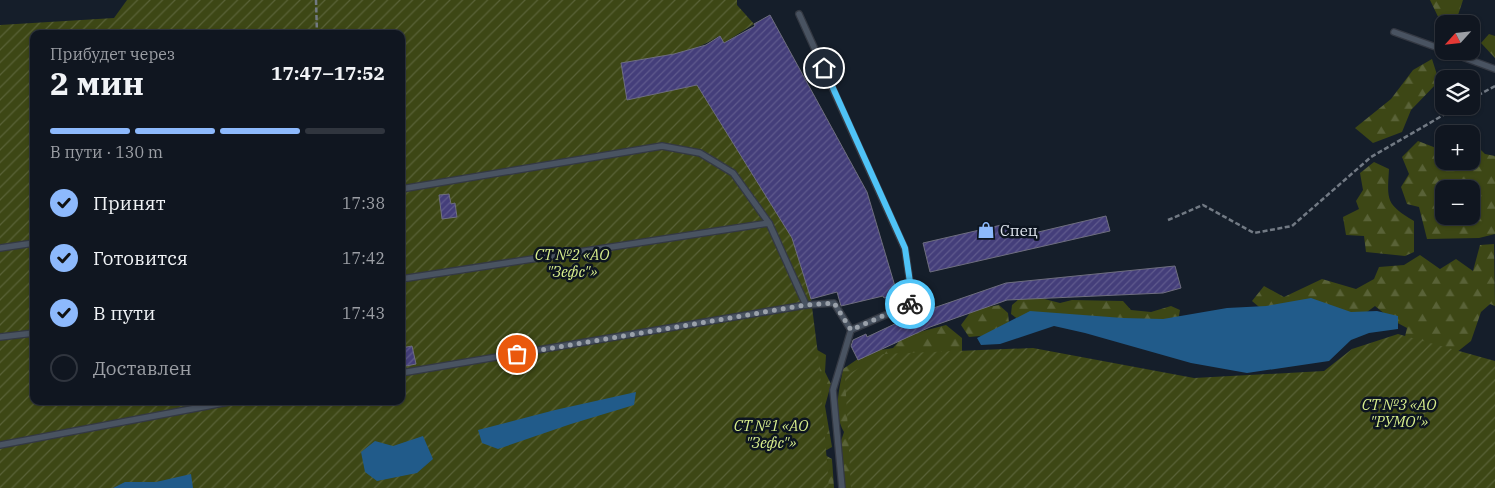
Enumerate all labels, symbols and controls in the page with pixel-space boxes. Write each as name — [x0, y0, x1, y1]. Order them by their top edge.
north arrow — [1435, 15, 1480, 60]
map controls — [1435, 15, 1480, 225]
text: Прибудет через — [50, 44, 175, 64]
pin — [803, 47, 845, 89]
icon: home — [810, 54, 838, 82]
text: 17:47–17:52 — [271, 61, 385, 85]
text: 2 мин — [50, 62, 144, 104]
button: layers — [1435, 70, 1480, 115]
button: + — [1435, 125, 1480, 170]
text: В пути · 130 m — [50, 142, 163, 162]
button: − — [1435, 180, 1480, 225]
icon: check — [50, 189, 78, 217]
text: Принят — [93, 191, 166, 215]
text: 17:38 — [342, 193, 385, 213]
shop icon: Спец — [976, 220, 996, 240]
place label: Спец — [1000, 221, 1038, 240]
icon: check — [50, 244, 78, 272]
park label: СТ №2 «АО "Зефс"» — [535, 245, 609, 281]
text: Готовится — [93, 246, 188, 270]
text: 17:42 — [342, 248, 385, 268]
courier — [885, 279, 935, 329]
icon: bike — [896, 290, 924, 318]
icon: check — [50, 299, 78, 327]
text: В пути — [93, 301, 155, 325]
text: 17:43 — [342, 303, 385, 323]
pin — [496, 333, 538, 375]
icon: bag — [503, 340, 531, 368]
text: Доставлен — [93, 356, 192, 380]
park label: СТ №3 «АО "РУМО"» — [1362, 395, 1436, 431]
park label: СТ №1 «АО "Зефс"» — [734, 416, 808, 452]

